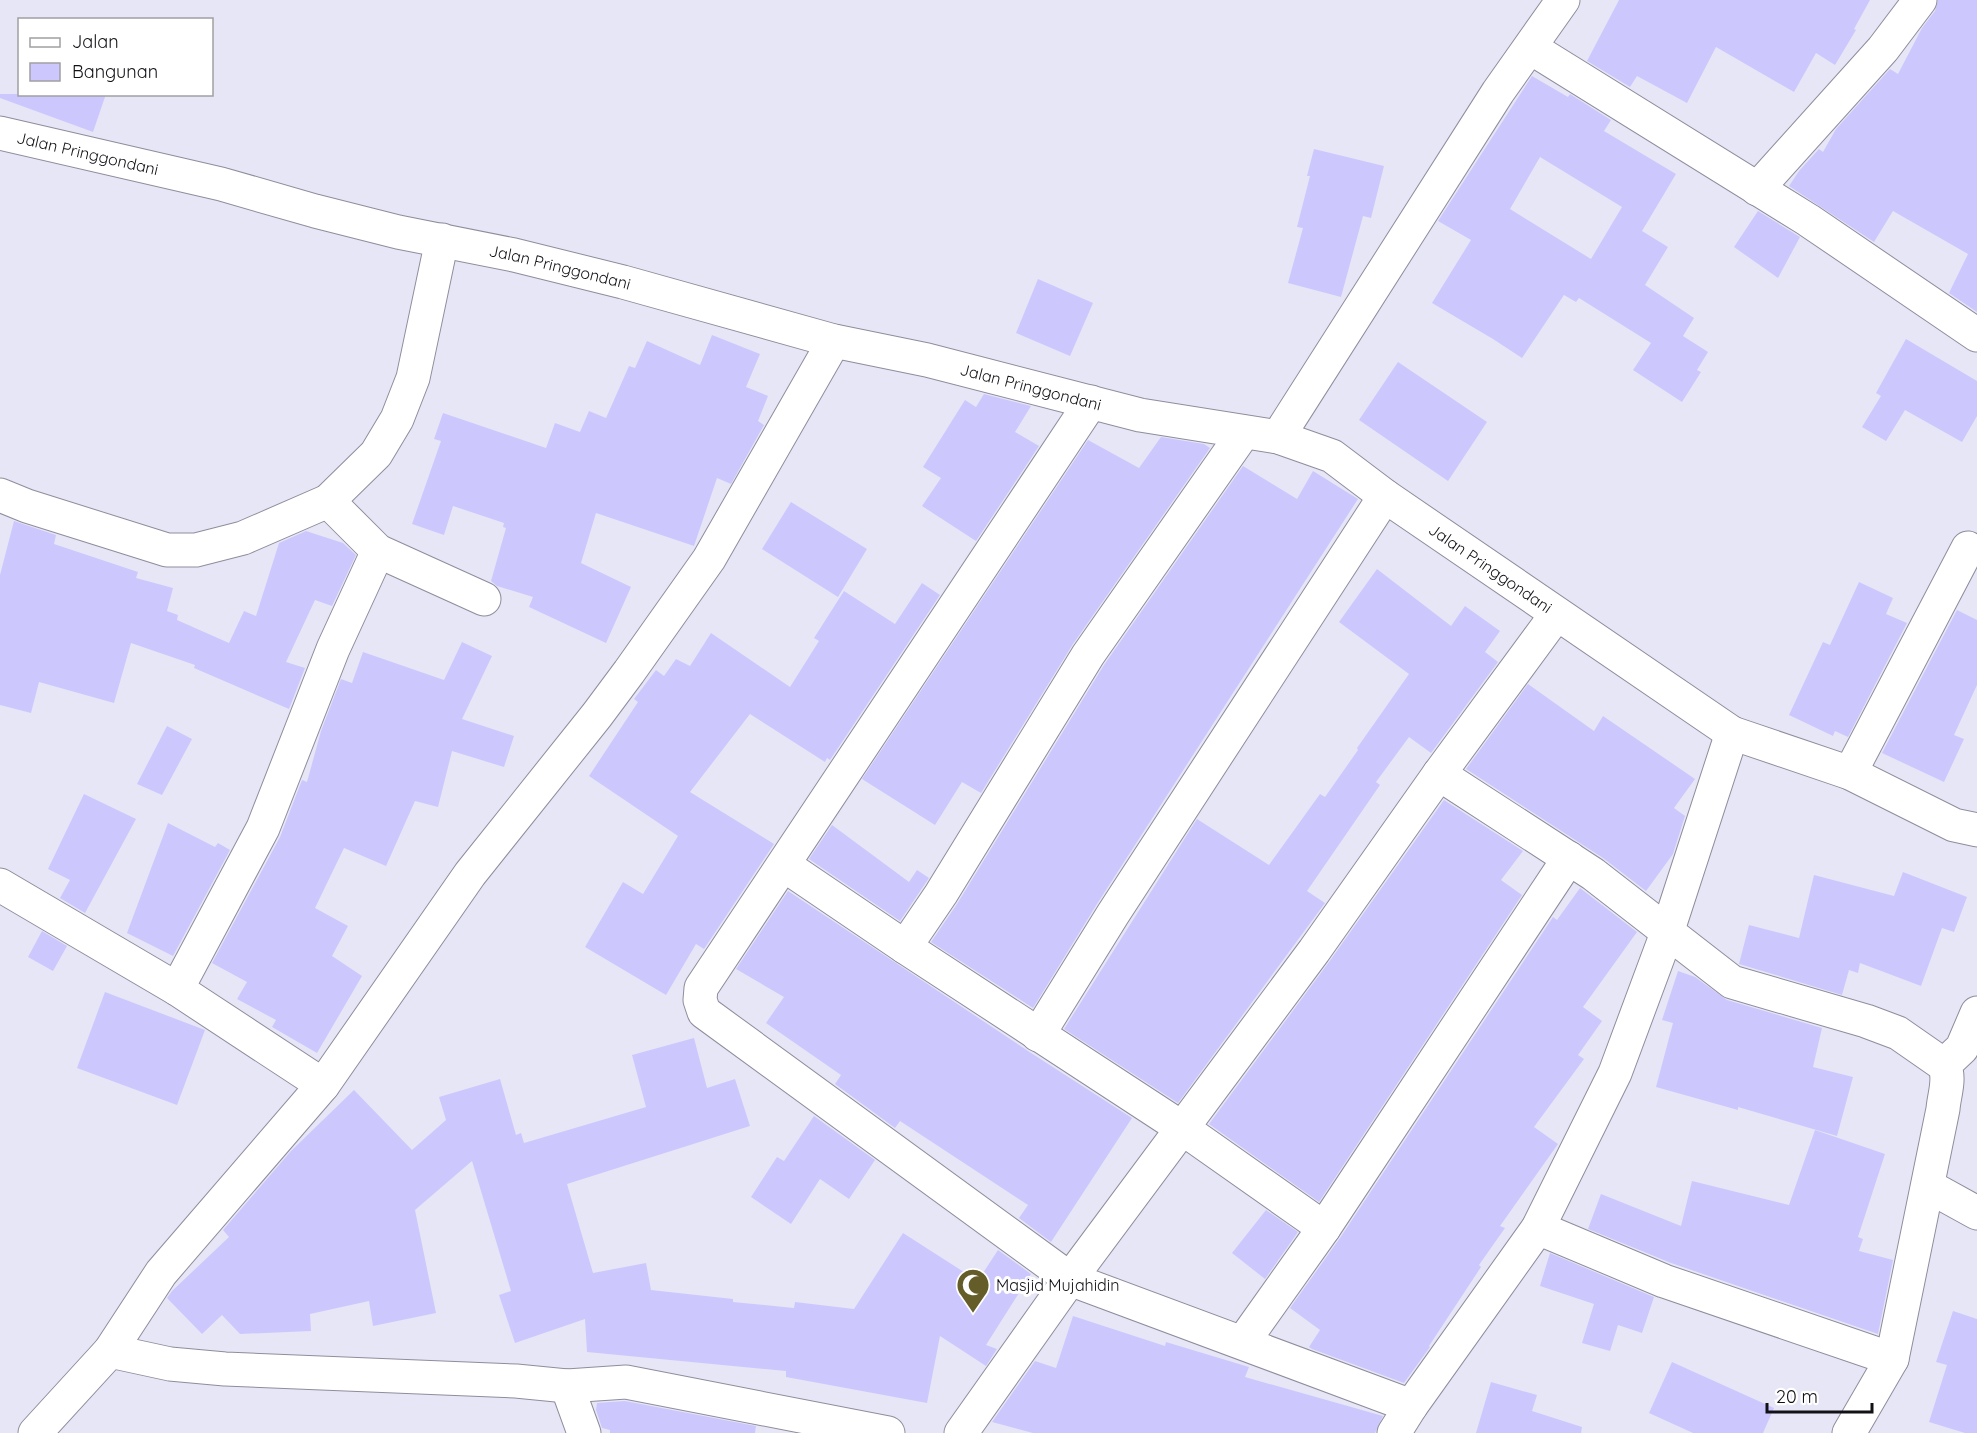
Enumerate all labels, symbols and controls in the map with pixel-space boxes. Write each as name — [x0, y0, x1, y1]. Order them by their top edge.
legend — [18, 18, 213, 96]
text: Jalan — [72, 30, 119, 53]
text: Bangunan — [72, 60, 158, 83]
street label: Jalan Pringgondani — [15, 127, 161, 179]
street label: Jalan Pringgondani — [488, 240, 633, 294]
street label: Jalan Pringgondani — [958, 359, 1103, 415]
street label: Jalan Pringgondani — [1425, 519, 1556, 617]
mosque icon: Masjid Mujahidin — [955, 1267, 991, 1314]
place label: Masjid Mujahidin — [996, 1275, 1119, 1295]
scale bar — [1767, 1376, 1872, 1414]
text: 20 m — [1776, 1385, 1818, 1408]

